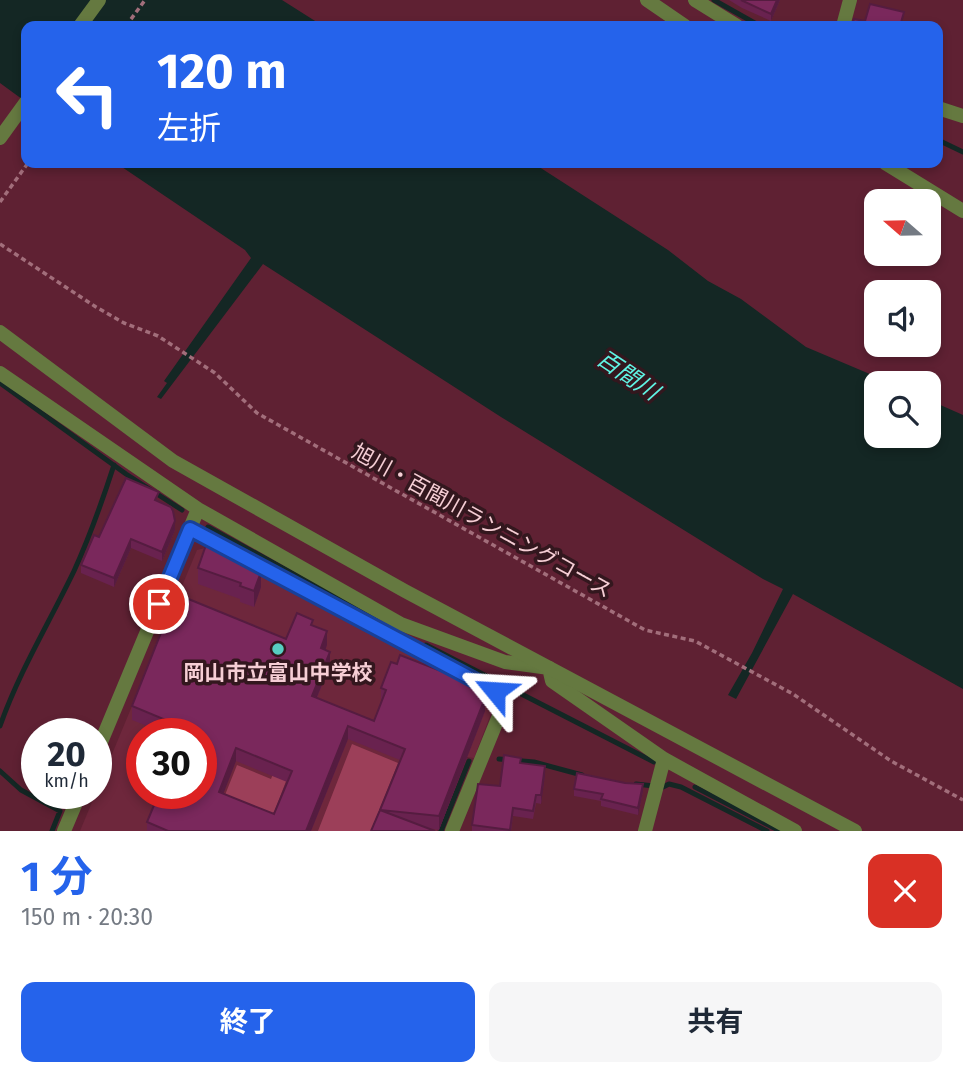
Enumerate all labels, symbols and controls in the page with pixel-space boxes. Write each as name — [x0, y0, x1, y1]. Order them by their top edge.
text: 120 m — [157, 42, 287, 101]
icon: left — [42, 49, 133, 140]
text: 左折 — [157, 109, 221, 147]
north arrow — [864, 189, 942, 266]
map controls — [864, 189, 941, 448]
button: sound — [864, 280, 941, 357]
water label: 百間川 — [592, 344, 667, 408]
button: search — [864, 371, 941, 448]
street label: 旭川・百間川ランニングコース — [348, 439, 616, 603]
pin — [129, 574, 189, 634]
icon: arrive — [140, 585, 178, 623]
marker: 岡山市立富山中学校 — [270, 641, 286, 657]
position arrow — [458, 654, 532, 728]
place label: 岡山市立富山中学校 — [184, 660, 373, 686]
speed limit sign: 30 — [126, 718, 217, 809]
text: 20 — [47, 733, 86, 775]
text: km/h — [44, 770, 89, 792]
text: 1 分 — [21, 852, 92, 902]
button: close — [868, 854, 942, 928]
text: 150 m · 20:30 — [21, 903, 153, 931]
button: 終了 — [21, 982, 475, 1062]
button: 共有 — [489, 982, 942, 1062]

